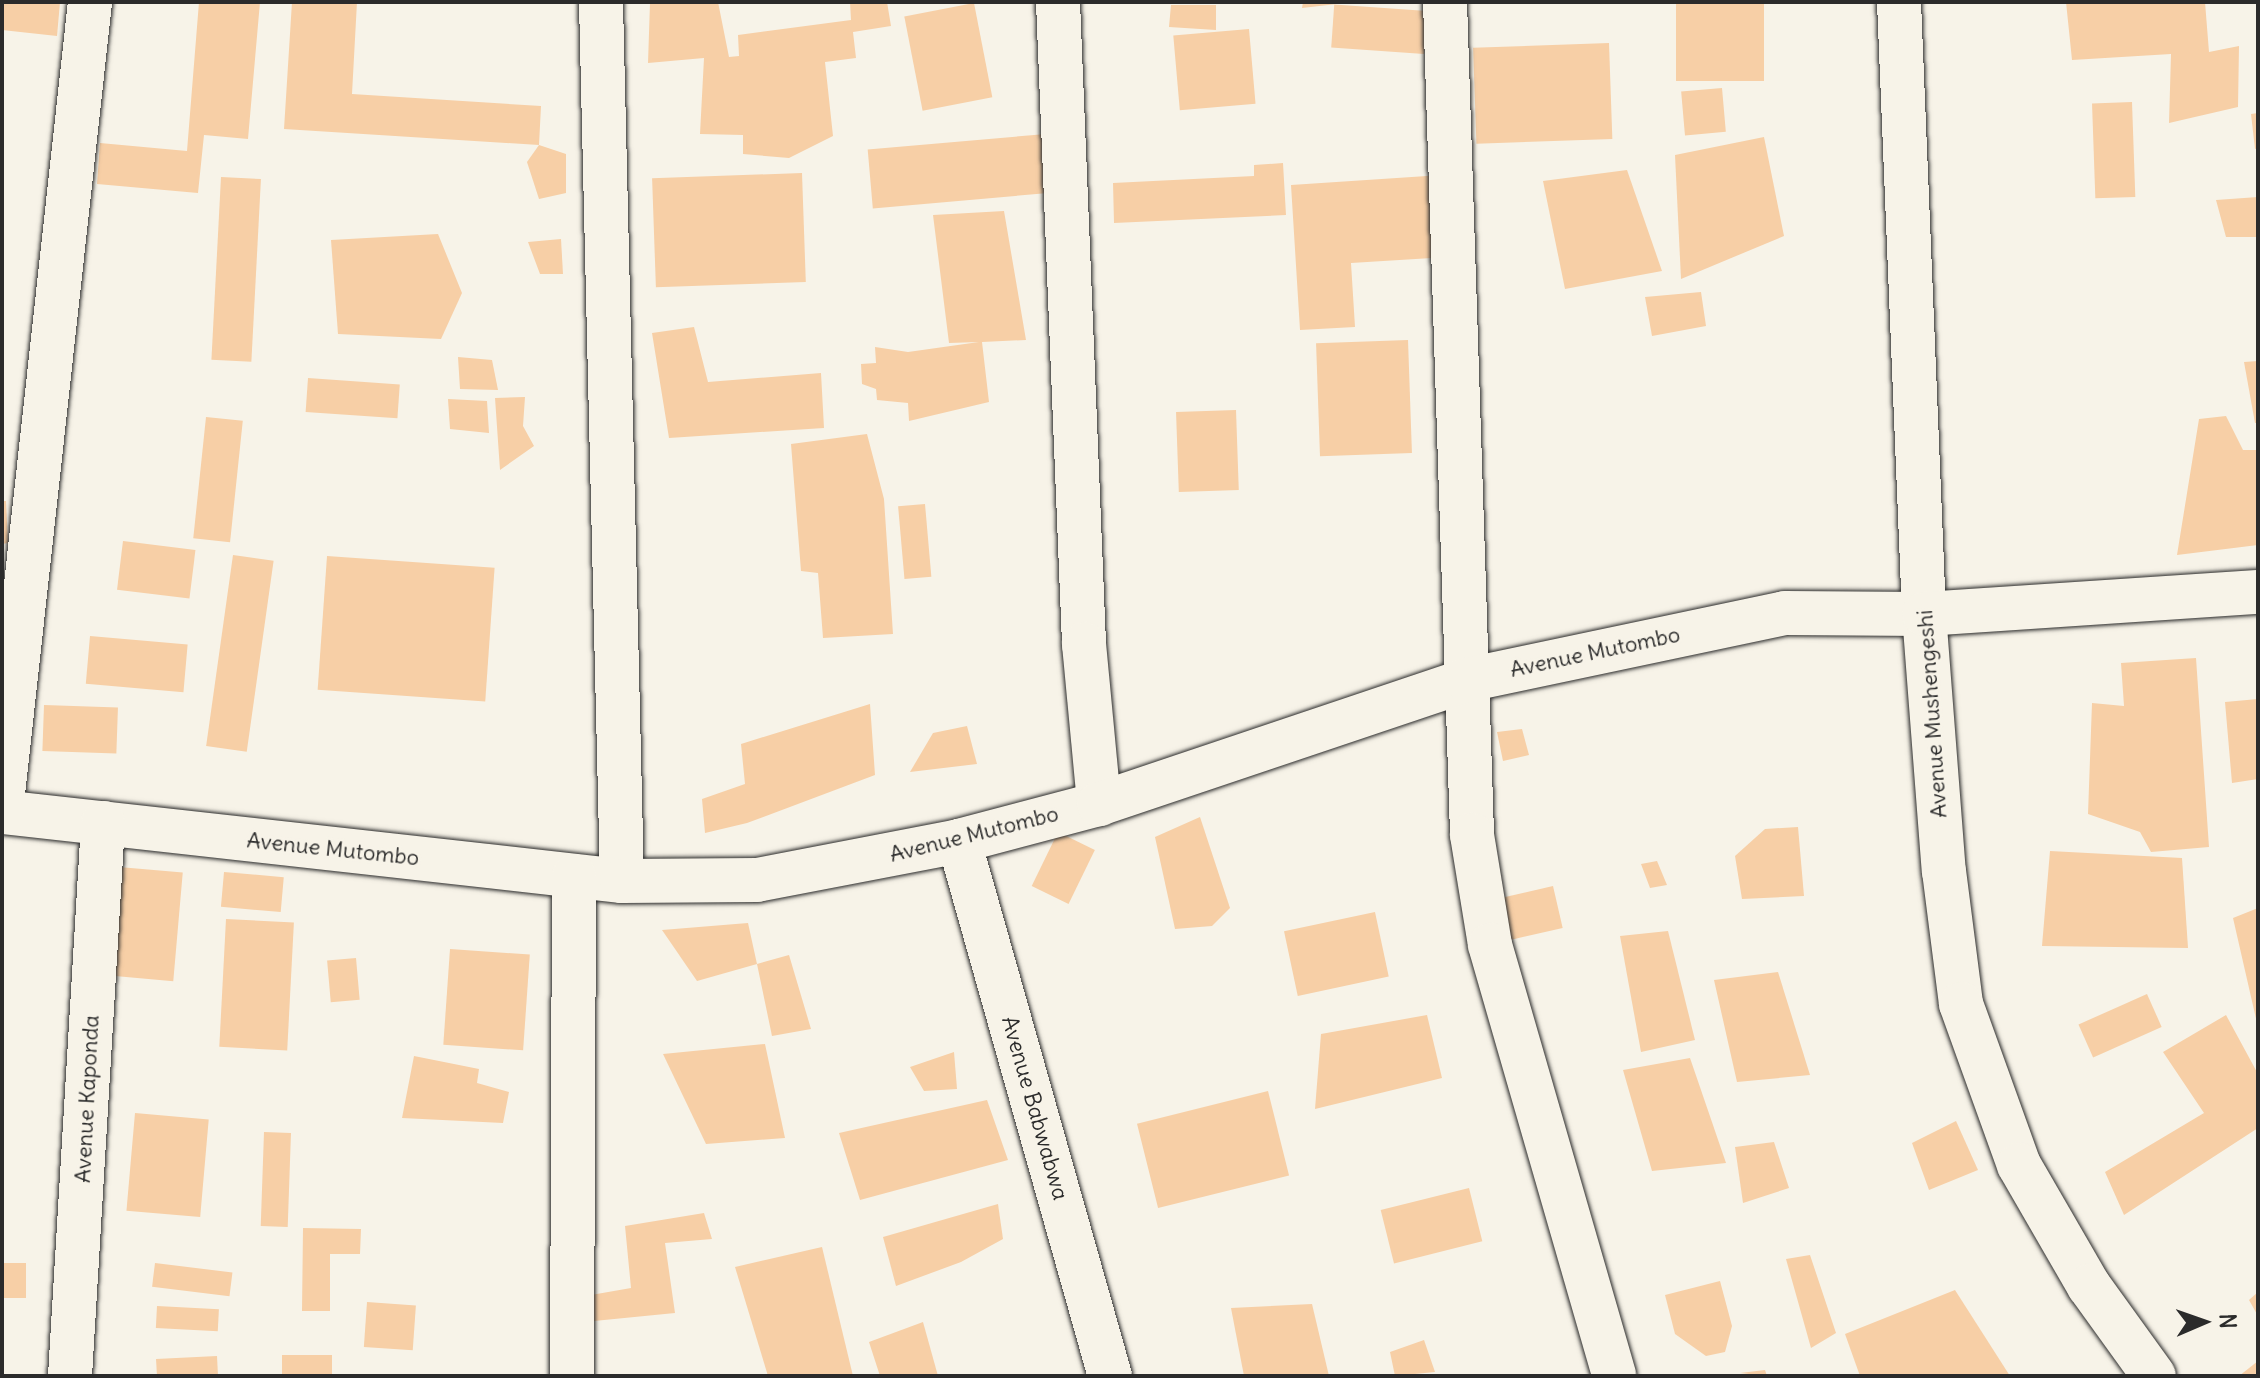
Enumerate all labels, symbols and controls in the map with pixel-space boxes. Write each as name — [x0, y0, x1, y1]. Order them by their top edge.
street label: Avenue Mushengeshi — [1912, 609, 1952, 819]
street label: Avenue Mutombo — [1508, 621, 1682, 683]
street label: Avenue Mutombo — [887, 800, 1061, 868]
street label: Avenue Mutombo — [246, 827, 420, 871]
street label: Avenue Babwabwa — [996, 1013, 1074, 1203]
street label: Avenue Kaponda — [69, 1014, 105, 1184]
north arrow — [2164, 1282, 2244, 1362]
text: N — [2214, 1313, 2242, 1329]

